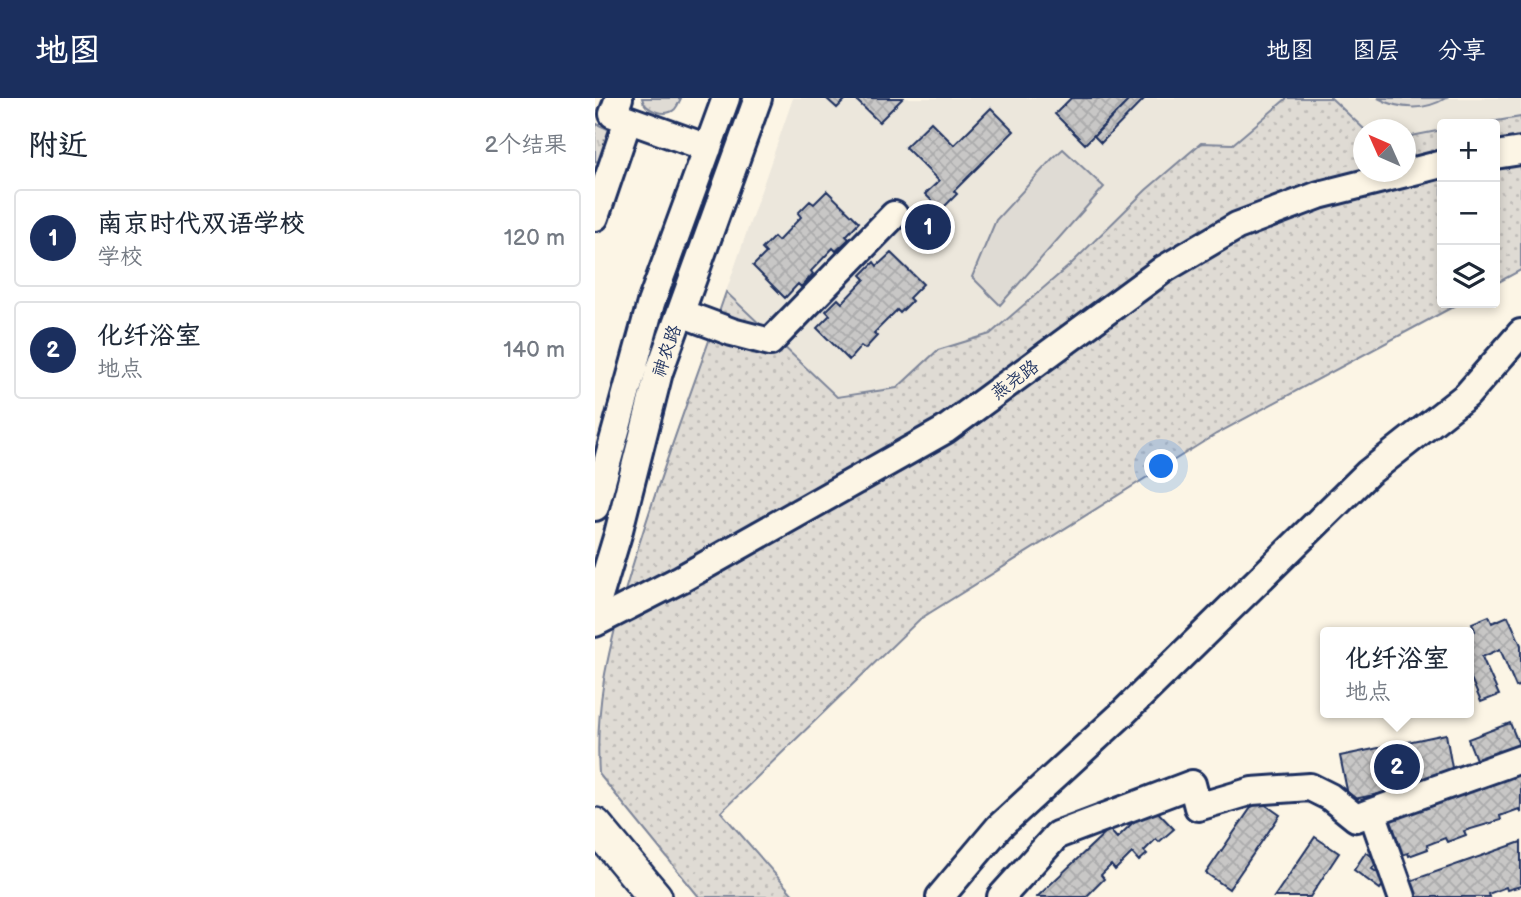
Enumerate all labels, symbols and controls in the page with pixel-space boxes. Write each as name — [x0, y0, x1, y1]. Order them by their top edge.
text: 地图 — [35, 31, 101, 71]
text: 地图 — [1266, 36, 1314, 65]
text: 图层 — [1352, 36, 1400, 65]
text: 分享 — [1438, 36, 1486, 65]
north arrow — [1353, 119, 1416, 182]
map controls — [1437, 119, 1500, 308]
button: + — [1437, 119, 1500, 182]
text: 附近 — [28, 128, 88, 164]
text: 2个结果 — [484, 131, 567, 159]
button: − — [1437, 182, 1500, 245]
pin: 1 — [905, 201, 951, 253]
text: 南京时代双语学校 — [97, 209, 305, 240]
text: 1 — [48, 224, 58, 252]
text: 120 m — [504, 224, 565, 252]
text: 学校 — [97, 243, 143, 271]
button: layers — [1437, 245, 1500, 308]
text: 化纤浴室 — [97, 321, 201, 352]
street label: 神农路 — [648, 322, 686, 380]
text: 2 — [46, 336, 60, 364]
text: 140 m — [503, 336, 565, 364]
text: 地点 — [97, 355, 143, 383]
street label: 燕尧路 — [987, 356, 1043, 404]
your location — [1144, 449, 1178, 483]
popup — [1320, 627, 1474, 718]
text: 化纤浴室 — [1345, 644, 1449, 675]
text: 地点 — [1345, 678, 1391, 706]
pin: 2 — [1374, 741, 1420, 793]

